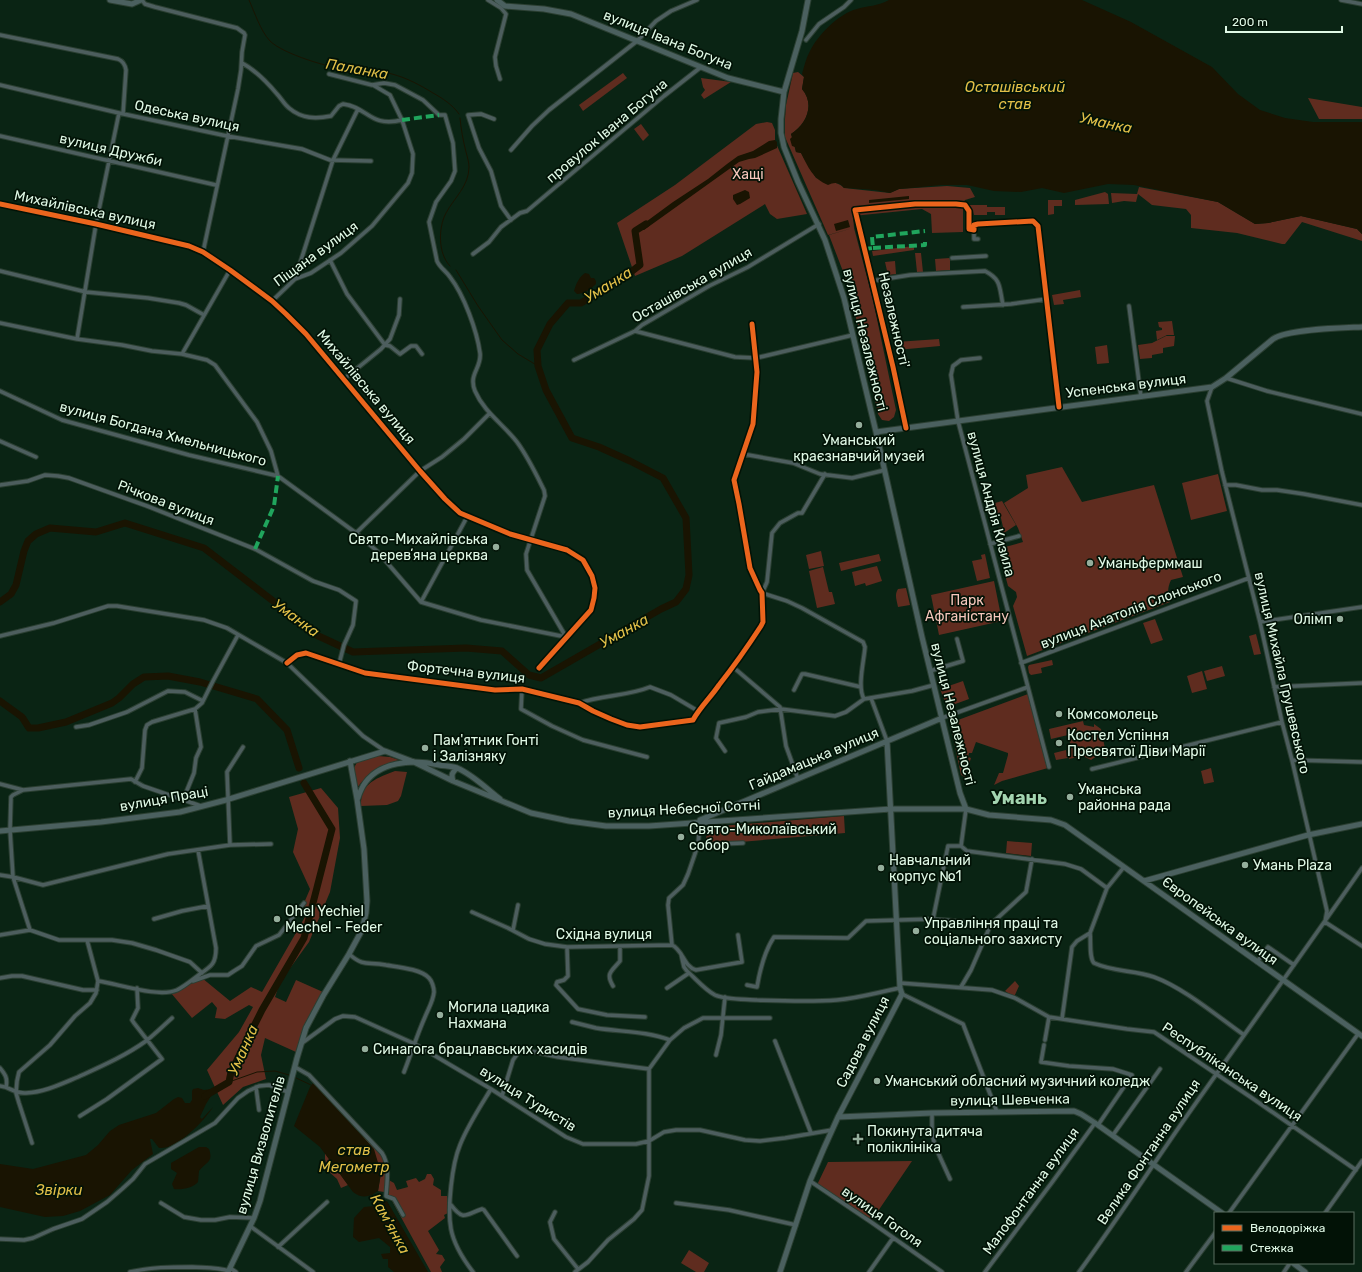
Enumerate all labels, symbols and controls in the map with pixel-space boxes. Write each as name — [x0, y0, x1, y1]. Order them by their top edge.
street label: вулиця Івана Богуна — [601, 6, 735, 74]
scale bar — [1226, 8, 1342, 34]
text: 200 m — [1232, 15, 1268, 29]
water label: Паланка — [324, 55, 390, 83]
street label: провулок Івана Богуна — [543, 75, 671, 187]
water label: Осташівський став — [965, 78, 1065, 113]
street label: Одеська вулиця — [133, 97, 241, 135]
water label: Уманка — [1078, 109, 1134, 137]
street label: вулиця Дружби — [58, 130, 164, 170]
park label: Хащі — [732, 166, 764, 183]
street label: Михайлівська вулиця — [13, 187, 157, 233]
street label: Піщана вулиця — [270, 218, 362, 290]
street label: Осташівська вулиця — [629, 244, 755, 326]
water label: Уманка — [581, 263, 635, 307]
street label: вулиця Незалежності — [839, 267, 891, 413]
street label: Незалежності' — [875, 270, 913, 370]
street label: Михайлівська вулиця — [313, 326, 419, 448]
street label: Успенська вулиця — [1065, 370, 1187, 402]
street label: вулиця Богдана Хмельницького — [58, 398, 268, 470]
marker: Уманський краєзнавчий музей — [854, 420, 864, 430]
street label: вулиця Андрія Кизила — [963, 430, 1019, 578]
place label: Уманський краєзнавчий музей — [793, 432, 925, 465]
street label: Річкова вулиця — [115, 477, 217, 529]
place label: Свято-Михайлівська деревʼяна церква — [349, 531, 488, 564]
marker: Свято-Михайлівська деревʼяна церква — [491, 542, 501, 552]
place label: Уманьферммаш — [1098, 555, 1203, 572]
marker: Уманьферммаш — [1085, 558, 1095, 568]
street label: вулиця Анатолія Слонського — [1038, 568, 1224, 652]
street label: вулиця Михайла Грушевського — [1250, 570, 1314, 776]
park label: Парк Афганістану — [925, 592, 1009, 625]
water label: Уманка — [269, 595, 323, 641]
water label: Уманка — [596, 610, 652, 652]
place label: Олімп — [1293, 611, 1332, 628]
marker: Олімп — [1335, 614, 1345, 624]
street label: вулиця Незалежності — [927, 641, 979, 787]
street label: Фортечна вулиця — [406, 657, 526, 687]
place label: Комсомолець — [1067, 706, 1158, 723]
marker: Комсомолець — [1054, 709, 1064, 719]
street label: Гайдамацька вулиця — [747, 724, 881, 794]
place label: Костел Успіння Пресвятої Діви Марії — [1067, 727, 1206, 760]
place label: Пам'ятник Гонті і Залізняку — [433, 732, 539, 765]
marker: Костел Успіння Пресвятої Діви Марії — [1054, 738, 1064, 748]
marker: Пам'ятник Гонті і Залізняку — [420, 743, 430, 753]
place label: Уманська районна рада — [1078, 781, 1171, 814]
street label: вулиця Праці — [118, 783, 210, 815]
district label: Умань — [991, 787, 1047, 809]
marker: Уманська районна рада — [1065, 792, 1075, 802]
street label: вулиця Небесної Сотні — [607, 797, 761, 821]
place label: Свято-Миколаївський собор — [689, 821, 837, 854]
marker: Свято-Миколаївський собор — [676, 832, 686, 842]
place label: Навчальний корпус №1 — [889, 852, 971, 885]
place label: Умань Plaza — [1253, 857, 1332, 874]
marker: Умань Plaza — [1240, 860, 1250, 870]
marker: Навчальний корпус №1 — [876, 863, 886, 873]
street label: Європейська вулиця — [1159, 873, 1281, 969]
place label: Ohel Yechiel Mechel - Feder — [285, 903, 383, 936]
marker: Ohel Yechiel Mechel - Feder — [272, 914, 282, 924]
place label: Управління праці та соціального захисту — [924, 915, 1062, 948]
street label: Східна вулиця — [556, 926, 652, 943]
marker: Управління праці та соціального захисту — [911, 926, 921, 936]
street label: Садова вулиця — [833, 993, 893, 1091]
place label: Могила цадика Нахмана — [448, 999, 550, 1032]
marker: Могила цадика Нахмана — [435, 1010, 445, 1020]
street label: Республіканська вулиця — [1159, 1019, 1305, 1125]
water label: Уманка — [224, 1022, 262, 1078]
place label: Синагога брацлавських хасидів — [373, 1041, 588, 1058]
marker: Синагога брацлавських хасидів — [360, 1044, 370, 1054]
street label: вулиця Туристів — [477, 1063, 579, 1135]
place label: Уманський обласний музичний коледж — [885, 1073, 1150, 1090]
street label: вулиця Визволителів — [233, 1074, 289, 1216]
marker: Уманський обласний музичний коледж — [872, 1076, 882, 1086]
street label: Велика Фонтанна вулиця — [1094, 1076, 1204, 1228]
street label: вулиця Шевченка — [950, 1090, 1070, 1110]
place label: Покинута дитяча поліклініка — [867, 1123, 983, 1156]
street label: Малофонтанна вулиця — [979, 1124, 1083, 1258]
marker: Покинута дитяча поліклініка — [852, 1133, 864, 1145]
water label: став Мегометр — [319, 1141, 389, 1176]
water label: Звірки — [34, 1181, 83, 1199]
street label: вулиця Гоголя — [838, 1183, 926, 1251]
water label: Кам'янка — [366, 1191, 414, 1257]
legend — [1214, 1212, 1354, 1264]
text: Велодоріжка — [1250, 1221, 1325, 1235]
text: Стежка — [1250, 1241, 1294, 1255]

